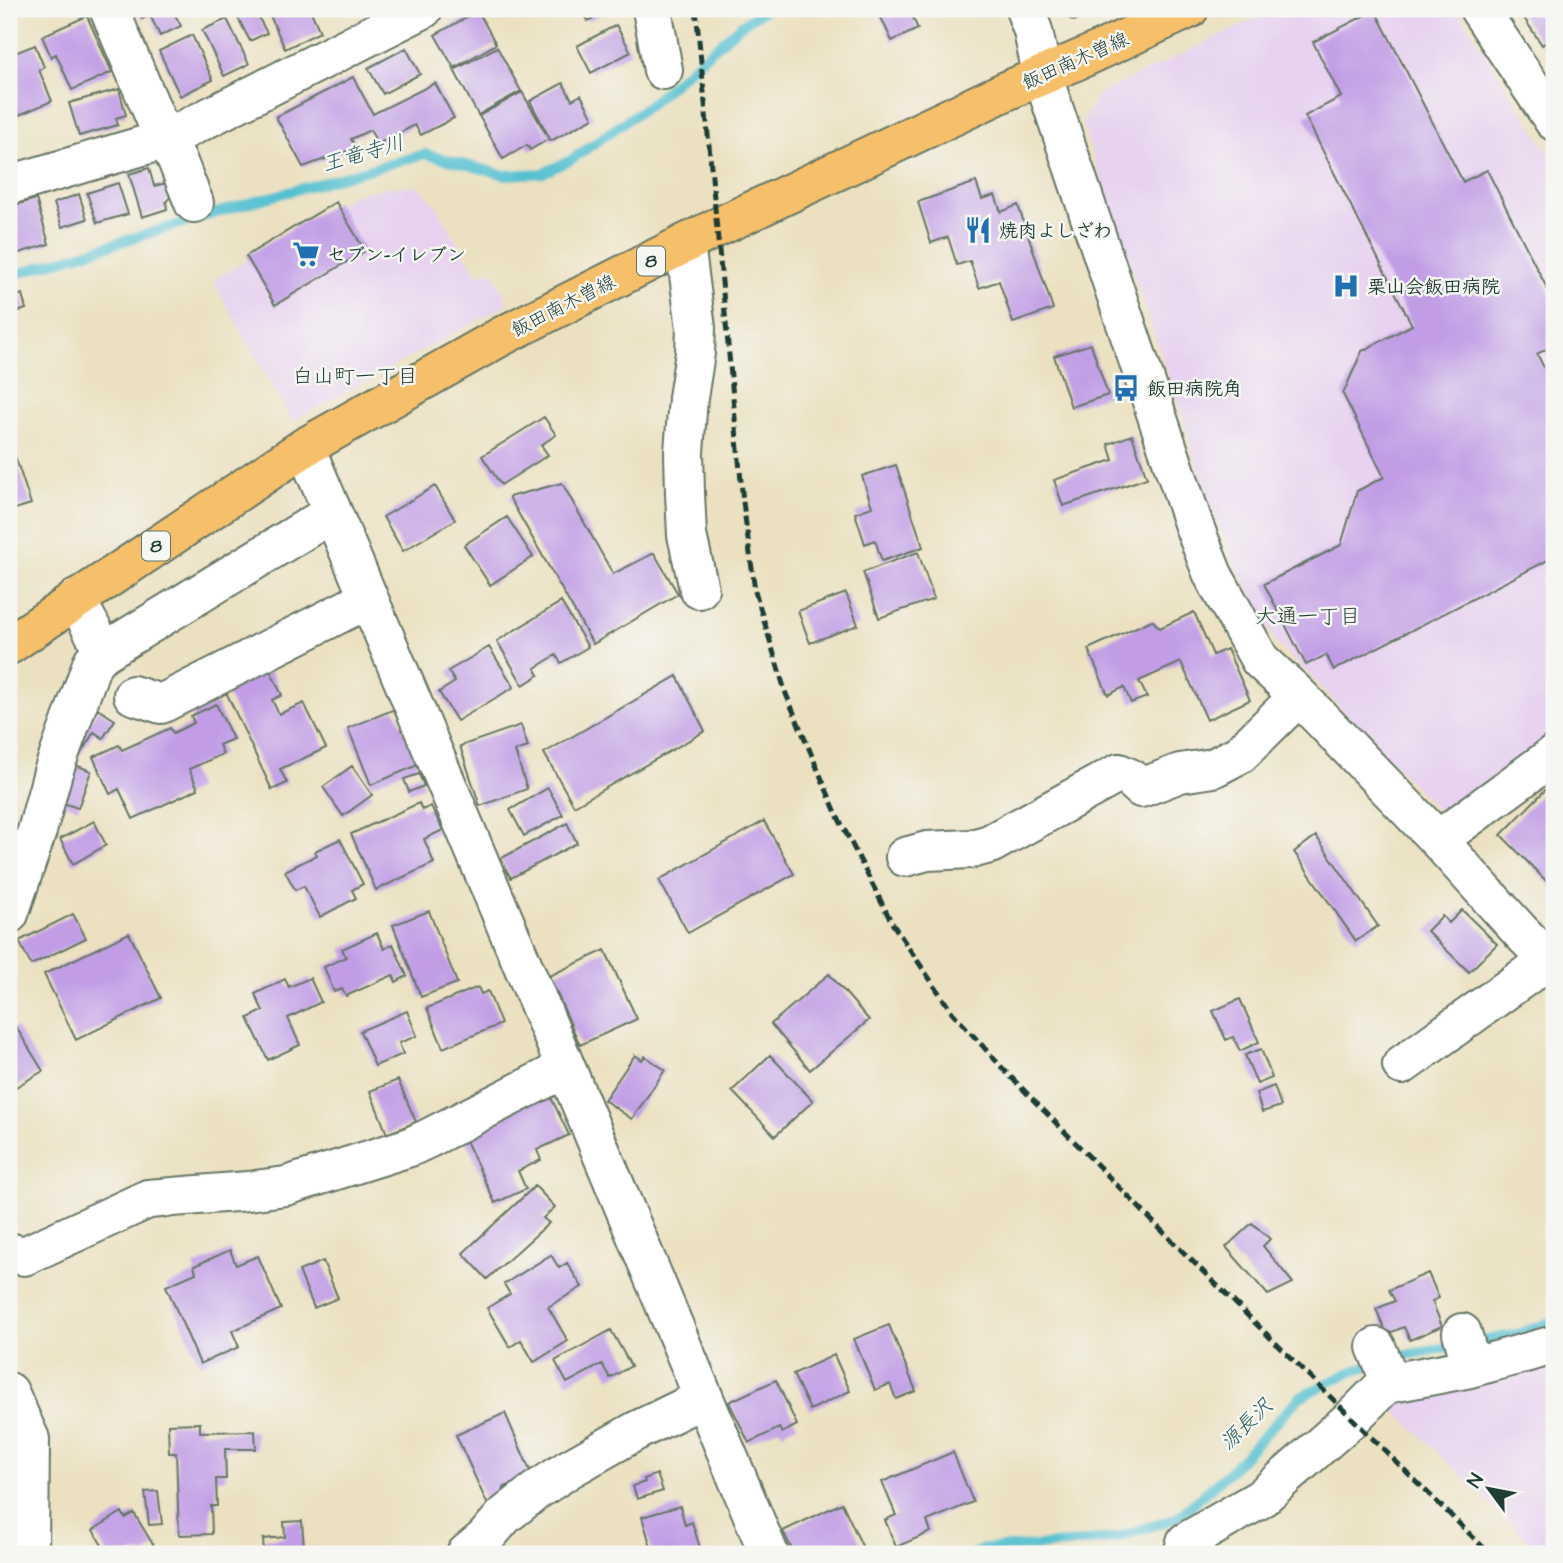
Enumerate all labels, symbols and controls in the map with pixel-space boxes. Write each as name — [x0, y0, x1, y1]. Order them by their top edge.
street label: 飯田南木曽線 — [1018, 26, 1133, 97]
water label: 王竜寺川 — [319, 128, 408, 179]
restaurant icon: 焼肉よしざわ — [963, 215, 993, 245]
place label: 焼肉よしざわ — [999, 218, 1113, 245]
supermarket icon: セブン-イレブン — [291, 239, 321, 269]
place label: セブン-イレブン — [327, 242, 466, 269]
road number: 8 — [637, 246, 665, 276]
street label: 飯田南木曽線 — [507, 268, 621, 344]
hospital icon: 栗山会飯田病院 — [1331, 271, 1361, 301]
place label: 栗山会飯田病院 — [1367, 274, 1500, 301]
district label: 白山町一丁目 — [292, 362, 418, 391]
bus stop icon: 飯田病院角 — [1111, 373, 1141, 403]
place label: 飯田病院角 — [1147, 376, 1242, 403]
road number: 8 — [142, 532, 170, 560]
district label: 大通一丁目 — [1256, 602, 1361, 631]
water label: 源長沢 — [1214, 1391, 1280, 1457]
north arrow — [1454, 1454, 1524, 1524]
text: N — [1461, 1469, 1491, 1493]

